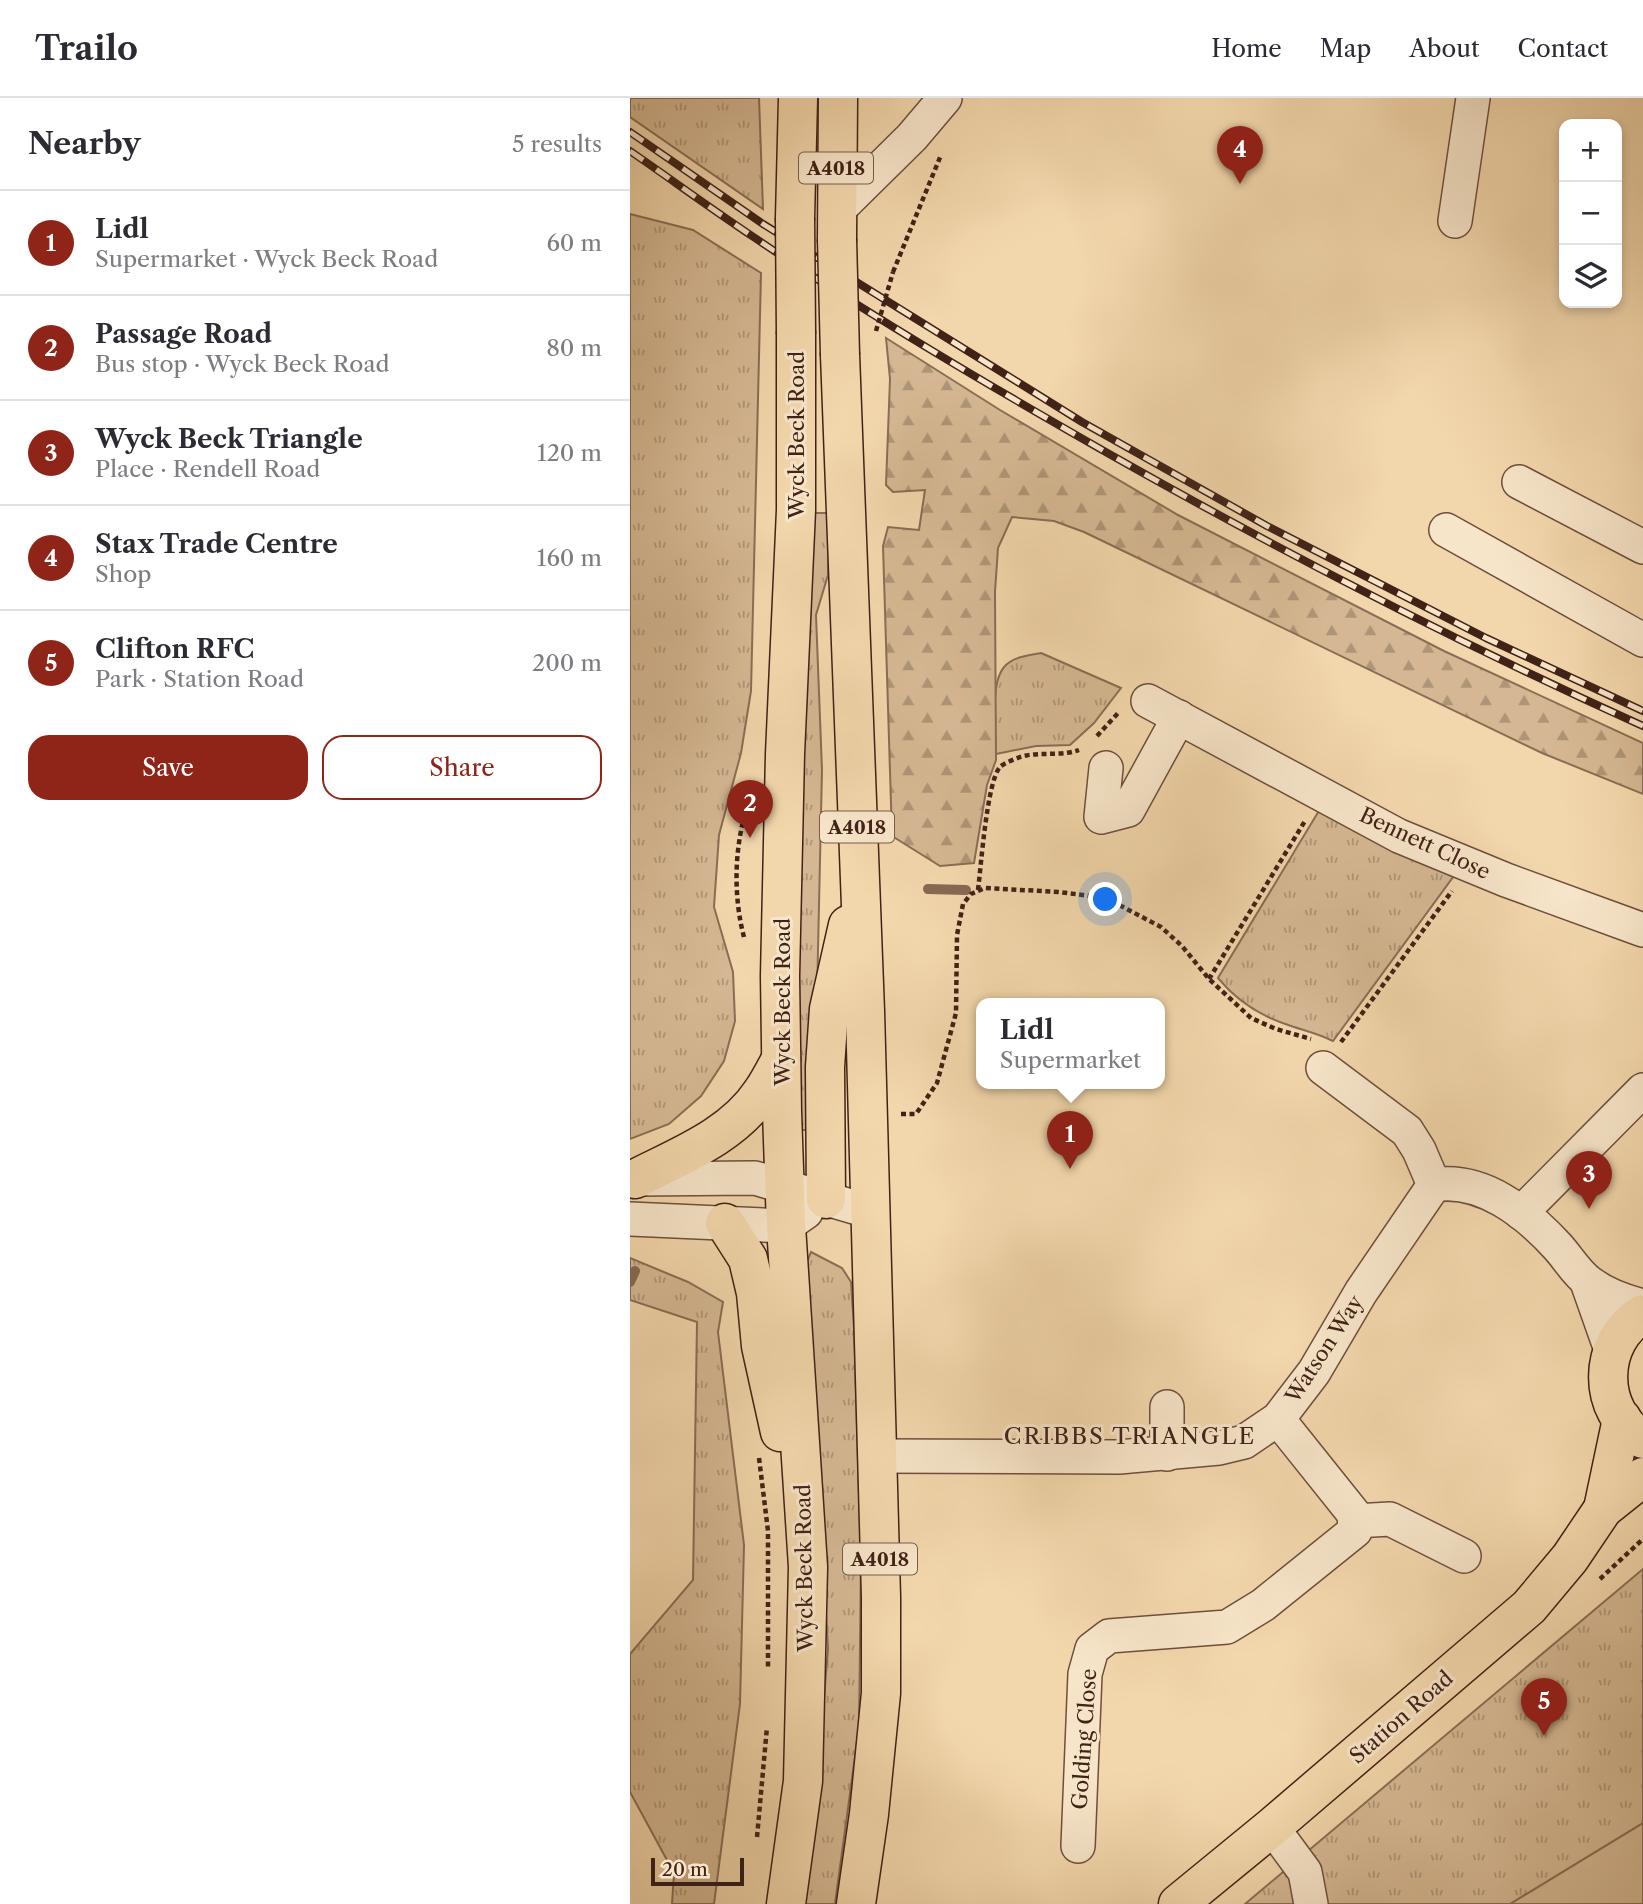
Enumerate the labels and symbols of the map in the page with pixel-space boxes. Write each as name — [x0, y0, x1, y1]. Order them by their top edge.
pin: 4 — [1217, 126, 1263, 184]
road number: A4018 — [799, 152, 873, 184]
street label: Wyck Beck Road — [784, 351, 809, 520]
pin: 2 — [727, 780, 773, 838]
street label: Bennett Close — [1356, 802, 1494, 884]
road number: A4018 — [820, 812, 894, 842]
your location — [1088, 882, 1122, 916]
street label: Wyck Beck Road — [770, 918, 795, 1087]
pin: 1 — [1047, 1111, 1093, 1169]
pin: 3 — [1566, 1151, 1612, 1209]
street label: Watson Way — [1279, 1290, 1368, 1408]
district label: CRIBBS TRIANGLE — [1004, 1422, 1256, 1450]
street label: Wyck Beck Road — [790, 1484, 818, 1653]
road number: A4018 — [843, 1544, 917, 1574]
street label: Station Road — [1344, 1665, 1458, 1769]
street label: Golding Close — [1067, 1668, 1101, 1810]
pin: 5 — [1521, 1678, 1567, 1736]
scale bar — [651, 1855, 744, 1887]

